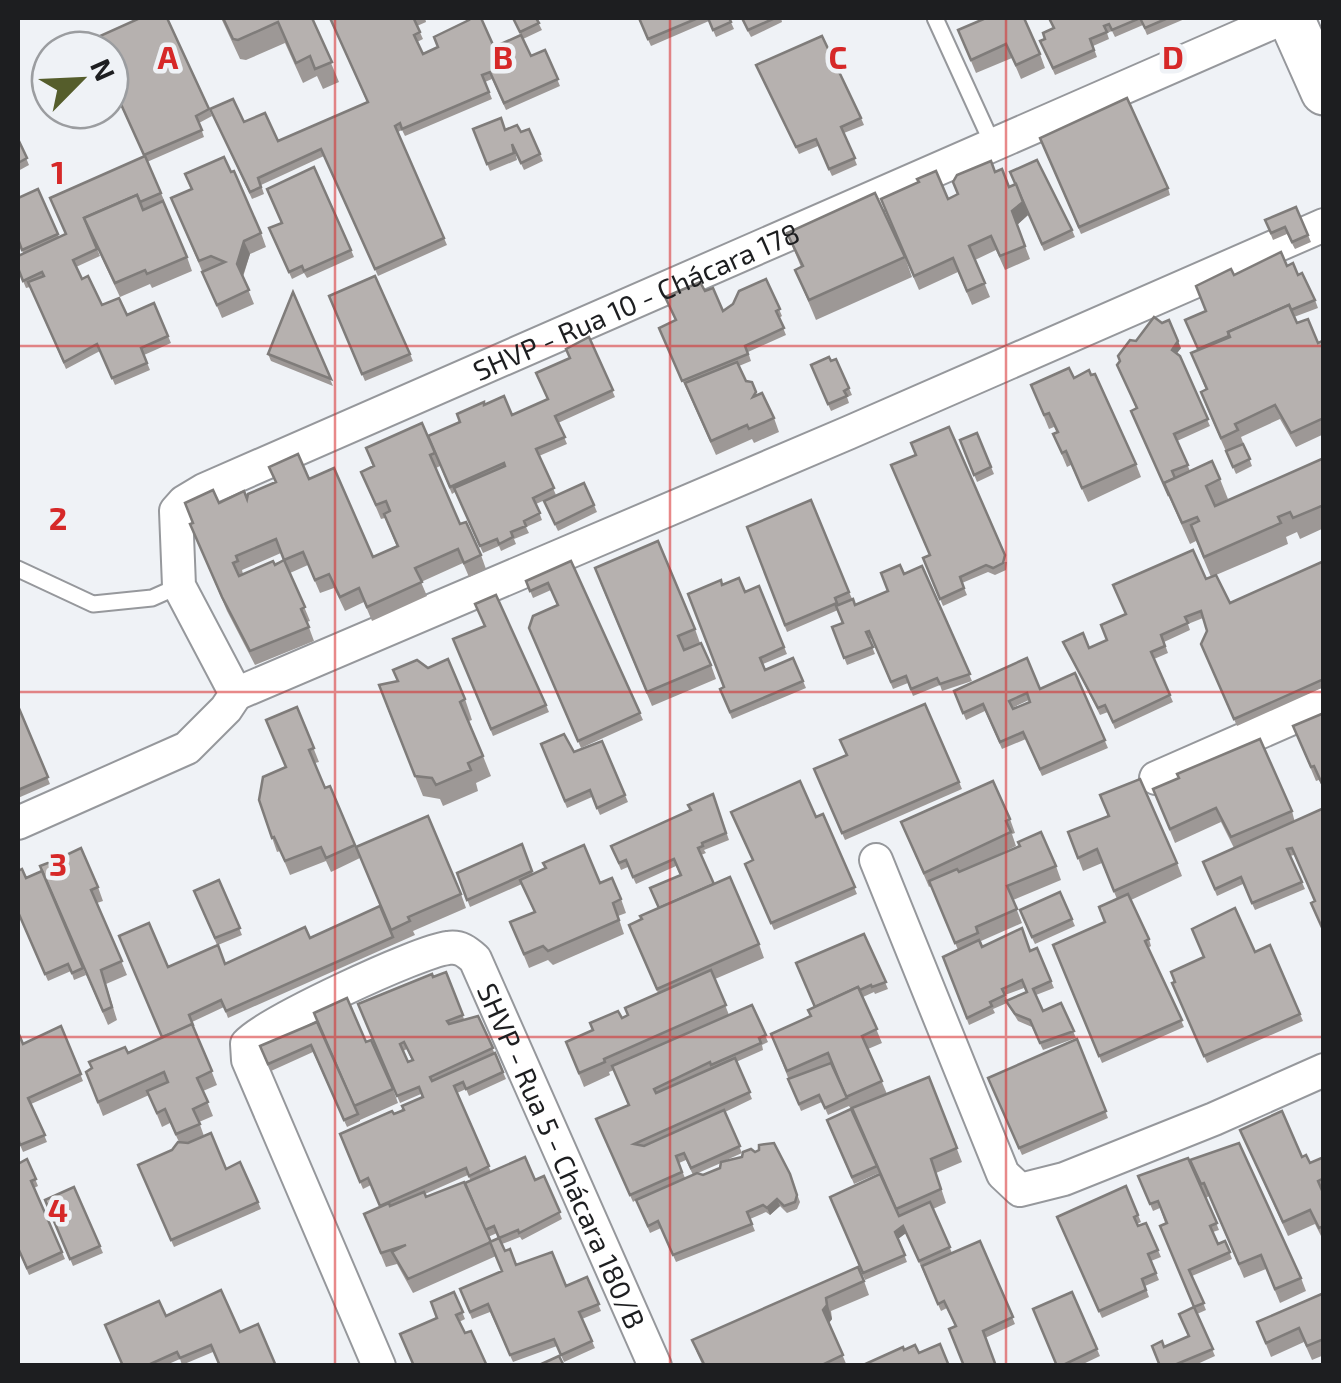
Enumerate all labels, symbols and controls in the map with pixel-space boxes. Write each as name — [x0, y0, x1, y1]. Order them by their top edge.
north arrow — [30, 30, 130, 130]
text: A — [158, 37, 179, 75]
text: B — [493, 37, 513, 75]
text: C — [829, 37, 847, 75]
text: D — [1162, 37, 1184, 75]
text: N — [84, 53, 123, 86]
text: 1 — [51, 152, 65, 190]
street label: SHVP - Rua 10 - Chácara 178 — [467, 215, 804, 387]
text: 2 — [49, 498, 67, 536]
text: 3 — [49, 844, 67, 882]
street label: SHVP - Rua 5 - Chácara 180/B — [471, 978, 653, 1334]
text: 4 — [48, 1190, 68, 1228]

